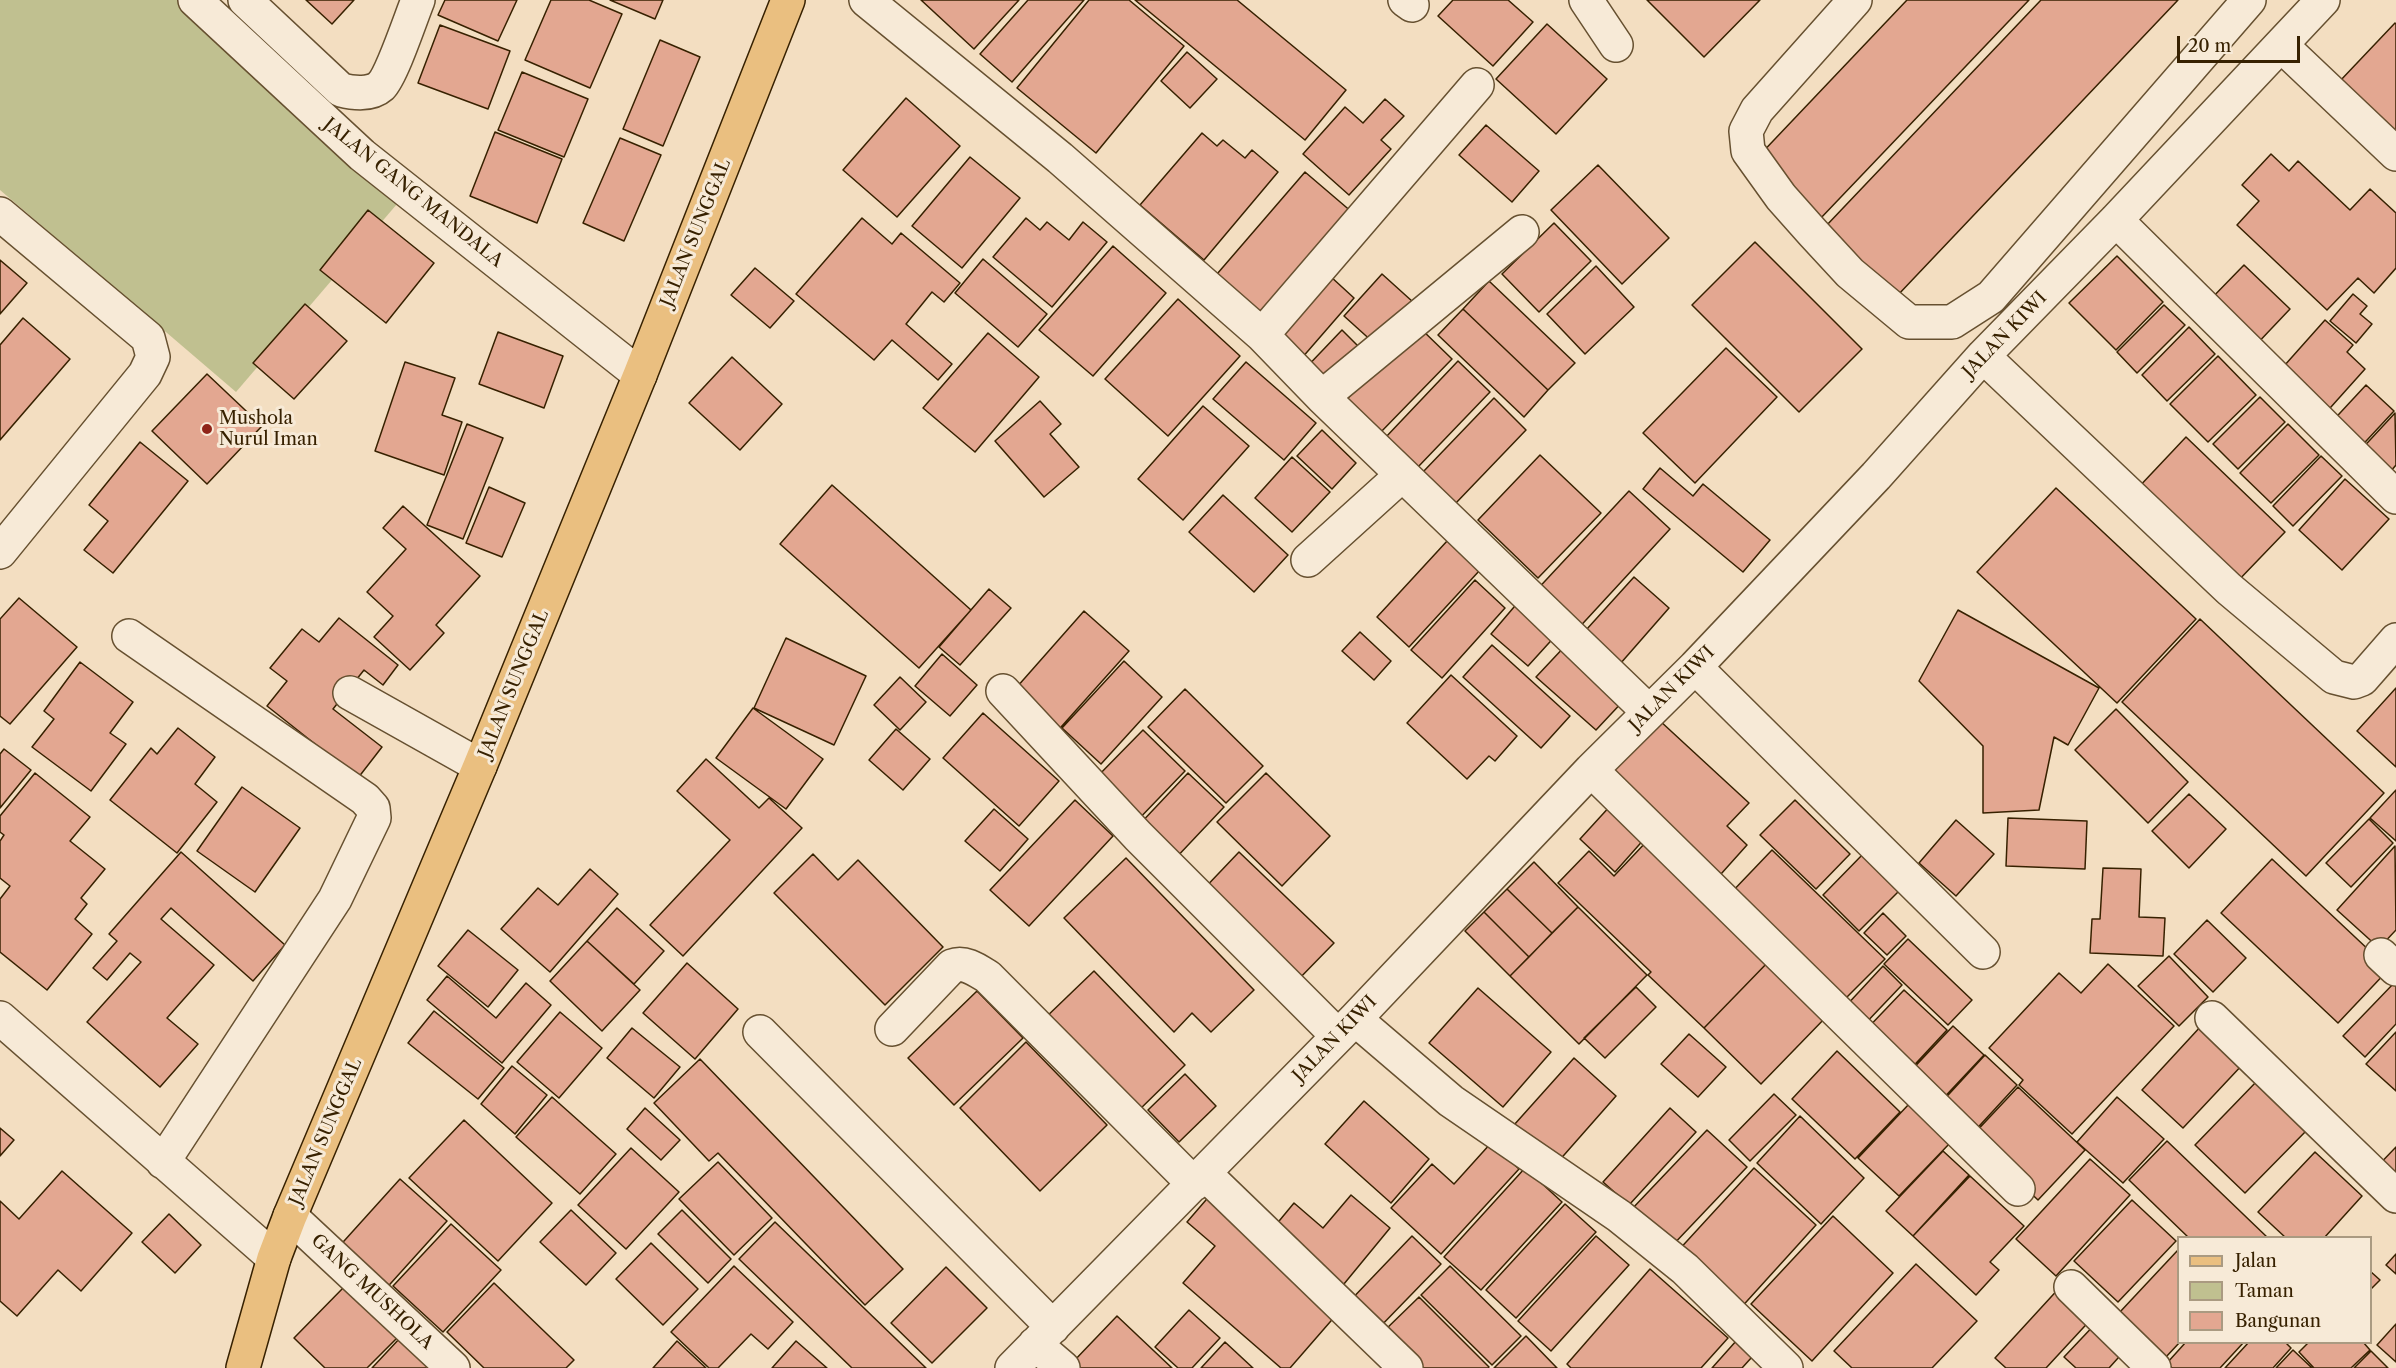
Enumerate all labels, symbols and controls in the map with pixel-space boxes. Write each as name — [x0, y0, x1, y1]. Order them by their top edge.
scale bar — [2180, 24, 2303, 62]
text: 20 m — [2188, 35, 2231, 57]
street label: JALAN GANG MANDALA — [319, 114, 507, 272]
street label: JALAN SUNGGAL — [656, 156, 736, 310]
street label: JALAN KIWI — [1958, 287, 2052, 383]
place label: Mushola Nurul Iman — [219, 408, 318, 450]
marker: Mushola Nurul Iman — [200, 422, 214, 436]
street label: JALAN SUNGGAL — [474, 607, 554, 761]
street label: JALAN KIWI — [1625, 642, 1719, 736]
street label: JALAN KIWI — [1288, 991, 1382, 1087]
street label: JALAN SUNGGAL — [285, 1055, 367, 1209]
street label: GANG MUSHOLA — [306, 1230, 438, 1354]
legend — [2177, 1236, 2372, 1344]
text: Jalan — [2235, 1250, 2277, 1272]
text: Taman — [2235, 1280, 2294, 1302]
text: Bangunan — [2235, 1310, 2321, 1332]

